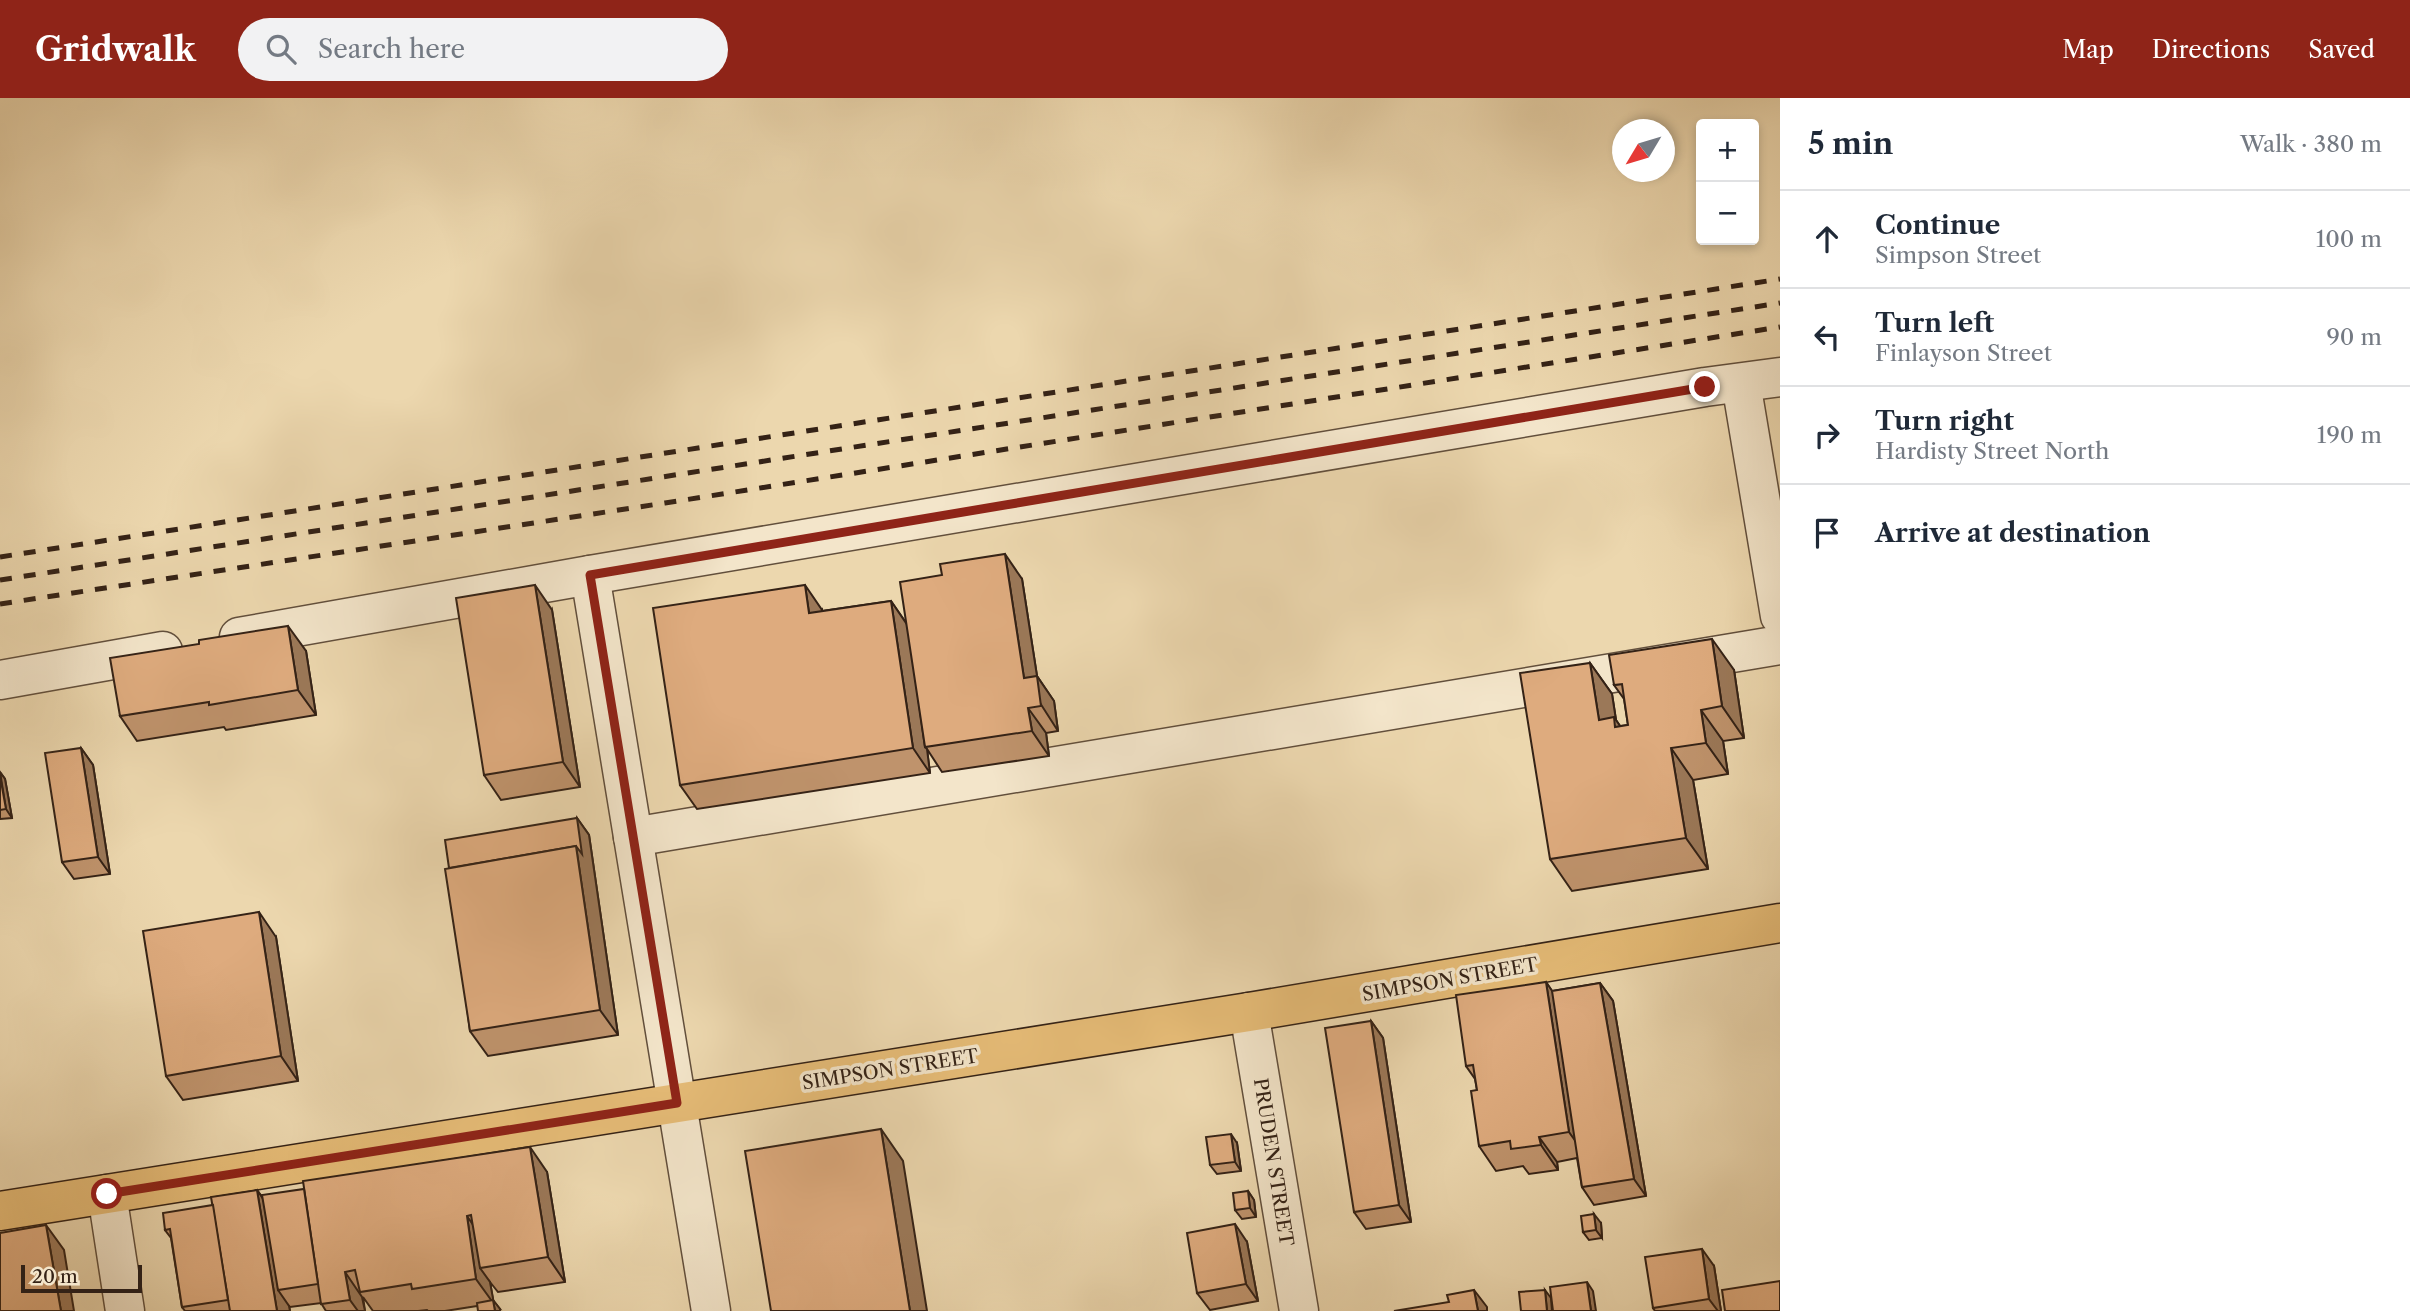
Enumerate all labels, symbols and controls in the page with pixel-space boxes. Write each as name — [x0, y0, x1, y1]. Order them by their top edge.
search box — [238, 18, 728, 81]
text: Gridwalk — [35, 29, 196, 70]
icon: search — [262, 30, 300, 68]
text: Search here — [318, 33, 465, 65]
text: Map — [2062, 35, 2114, 64]
text: Directions — [2152, 35, 2270, 64]
text: Saved — [2308, 35, 2375, 64]
north arrow — [1612, 119, 1675, 182]
map controls — [1696, 119, 1759, 245]
button: + — [1696, 119, 1759, 182]
text: 5 min — [1808, 125, 1893, 162]
text: Walk · 380 m — [2240, 130, 2382, 158]
button: − — [1696, 182, 1759, 245]
text: Continue — [1875, 209, 2000, 241]
icon: ahead — [1808, 220, 1846, 258]
text: 100 m — [2316, 225, 2382, 253]
text: Simpson Street — [1875, 241, 2041, 269]
text: Turn left — [1875, 307, 1994, 339]
icon: left — [1808, 318, 1846, 356]
text: 90 m — [2326, 323, 2382, 351]
text: Finlayson Street — [1875, 339, 2052, 367]
route end — [1689, 371, 1720, 402]
text: Turn right — [1875, 405, 2014, 437]
icon: right — [1808, 416, 1846, 454]
text: 190 m — [2317, 421, 2382, 449]
text: Hardisty Street North — [1875, 437, 2109, 465]
icon: arrive — [1808, 514, 1846, 552]
text: Arrive at destination — [1875, 517, 2150, 549]
street label: SIMPSON STREET — [1360, 953, 1540, 1006]
street label: SIMPSON STREET — [800, 1044, 980, 1095]
street label: PRUDEN STREET — [1249, 1076, 1298, 1248]
route start — [91, 1178, 122, 1209]
scale bar — [21, 1262, 142, 1294]
text: 20 m — [32, 1265, 78, 1288]

